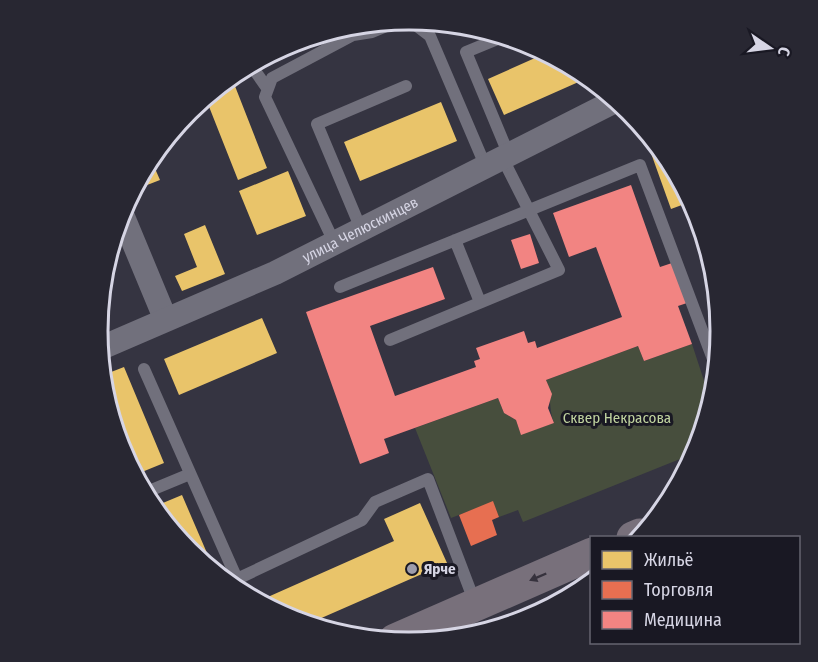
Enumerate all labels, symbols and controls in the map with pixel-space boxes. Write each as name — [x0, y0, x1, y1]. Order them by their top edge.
north arrow — [740, 18, 800, 78]
text: С — [774, 45, 794, 58]
street label: улица Челюскинцев — [299, 193, 421, 267]
park label: Сквер Некрасова — [563, 409, 671, 427]
legend — [590, 536, 800, 644]
text: Жильё — [644, 549, 694, 571]
place label: Ярче — [424, 560, 456, 578]
marker: Ярче — [405, 562, 419, 576]
one-way arrow — [528, 572, 546, 582]
text: Торговля — [644, 579, 713, 601]
text: Медицина — [644, 609, 722, 631]

